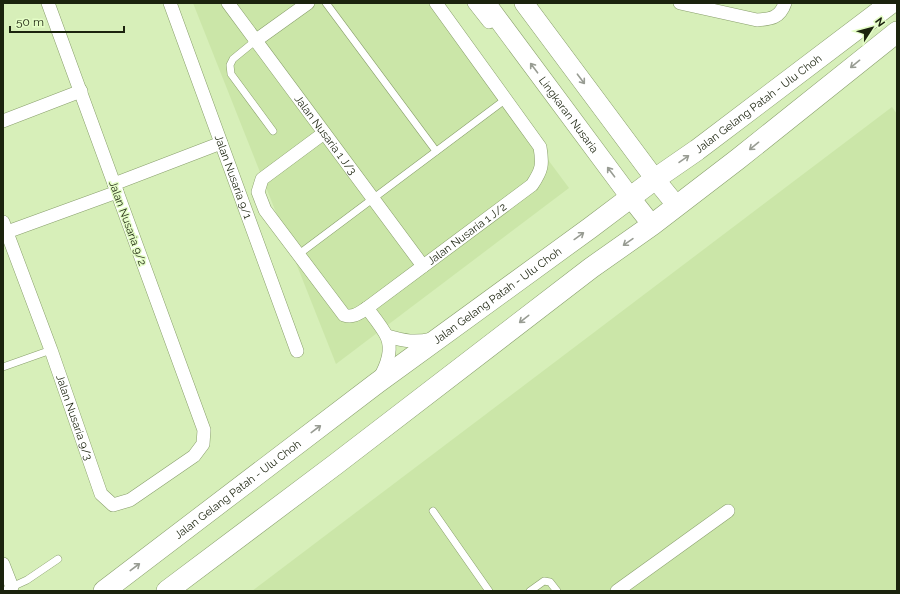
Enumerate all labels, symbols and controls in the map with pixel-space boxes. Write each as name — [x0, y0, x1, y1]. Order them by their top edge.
scale bar — [10, 8, 124, 34]
north arrow — [852, 8, 892, 48]
text: 50 m — [16, 15, 44, 29]
text: N — [872, 15, 887, 30]
street label: Jalan Gelang Patah - Ulu Choh — [693, 52, 825, 156]
one-way arrow — [850, 60, 861, 69]
one-way arrow — [530, 62, 538, 73]
street label: Lingkaran Nusaria — [536, 74, 601, 156]
one-way arrow — [577, 74, 585, 85]
street label: Jalan Nusaria 1 J/3 — [292, 93, 359, 177]
street label: Jalan Nusaria 9/1 — [212, 133, 254, 221]
one-way arrow — [749, 142, 760, 150]
one-way arrow — [678, 155, 689, 163]
one-way arrow — [607, 167, 615, 178]
street label: Jalan Nusaria 9/2 — [106, 179, 149, 268]
street label: Jalan Nusaria 1 J/2 — [425, 200, 509, 268]
one-way arrow — [573, 232, 584, 240]
one-way arrow — [623, 238, 634, 246]
street label: Jalan Gelang Patah - Ulu Choh — [431, 245, 564, 347]
one-way arrow — [519, 315, 530, 324]
street label: Jalan Nusaria 9/3 — [53, 373, 95, 462]
one-way arrow — [311, 424, 322, 433]
street label: Jalan Gelang Patah - Ulu Choh — [172, 437, 304, 542]
one-way arrow — [130, 563, 141, 572]

